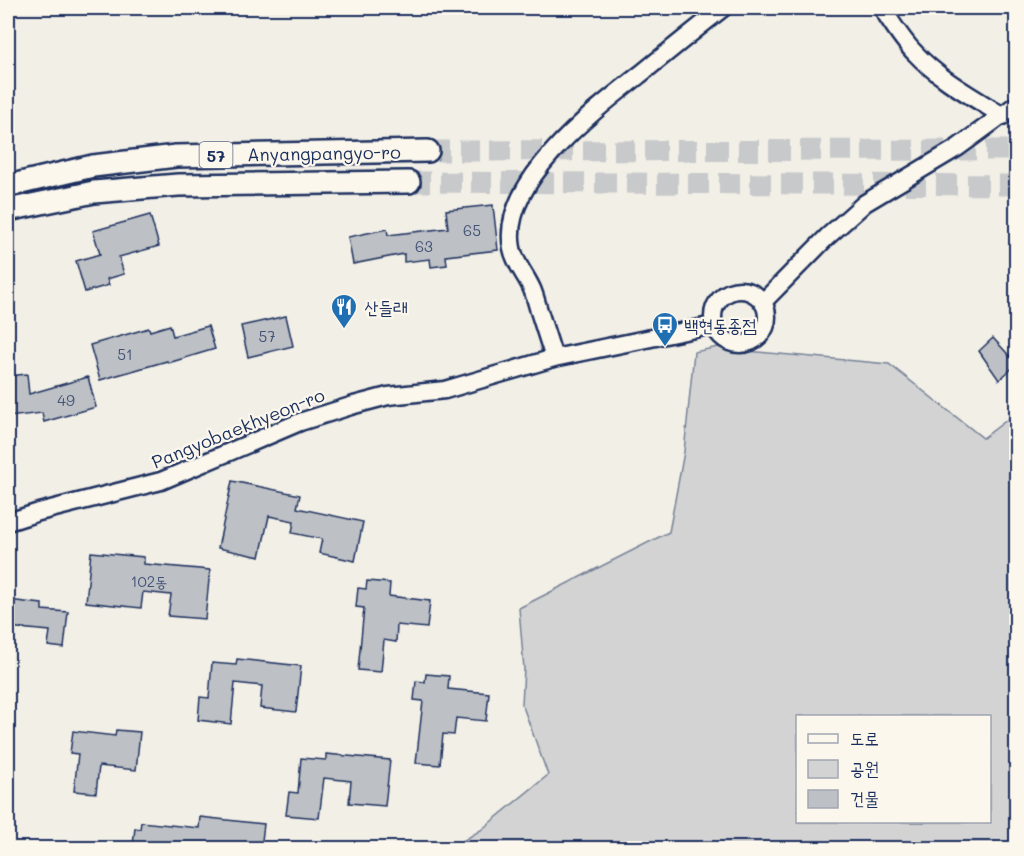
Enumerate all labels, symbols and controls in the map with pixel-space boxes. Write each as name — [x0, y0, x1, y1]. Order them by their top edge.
street label: Anyangpangyo-ro — [247, 140, 401, 166]
road number: 57 — [200, 142, 232, 168]
house number: 65 — [463, 220, 481, 240]
house number: 63 — [415, 236, 433, 256]
restaurant icon: 산들래 — [329, 292, 359, 330]
place label: 산들래 — [364, 295, 407, 319]
bus stop icon: 백현동종점 — [650, 310, 680, 348]
place label: 백현동종점 — [684, 313, 757, 337]
house number: 57 — [258, 326, 276, 346]
house number: 51 — [117, 344, 133, 364]
street label: Pangyobaekhyeon-ro — [148, 382, 328, 474]
house number: 49 — [57, 390, 75, 410]
house number: 102동 — [131, 571, 167, 591]
legend — [796, 715, 991, 823]
text: 도로 — [850, 726, 879, 750]
text: 공원 — [850, 756, 879, 780]
text: 건물 — [850, 786, 879, 810]

